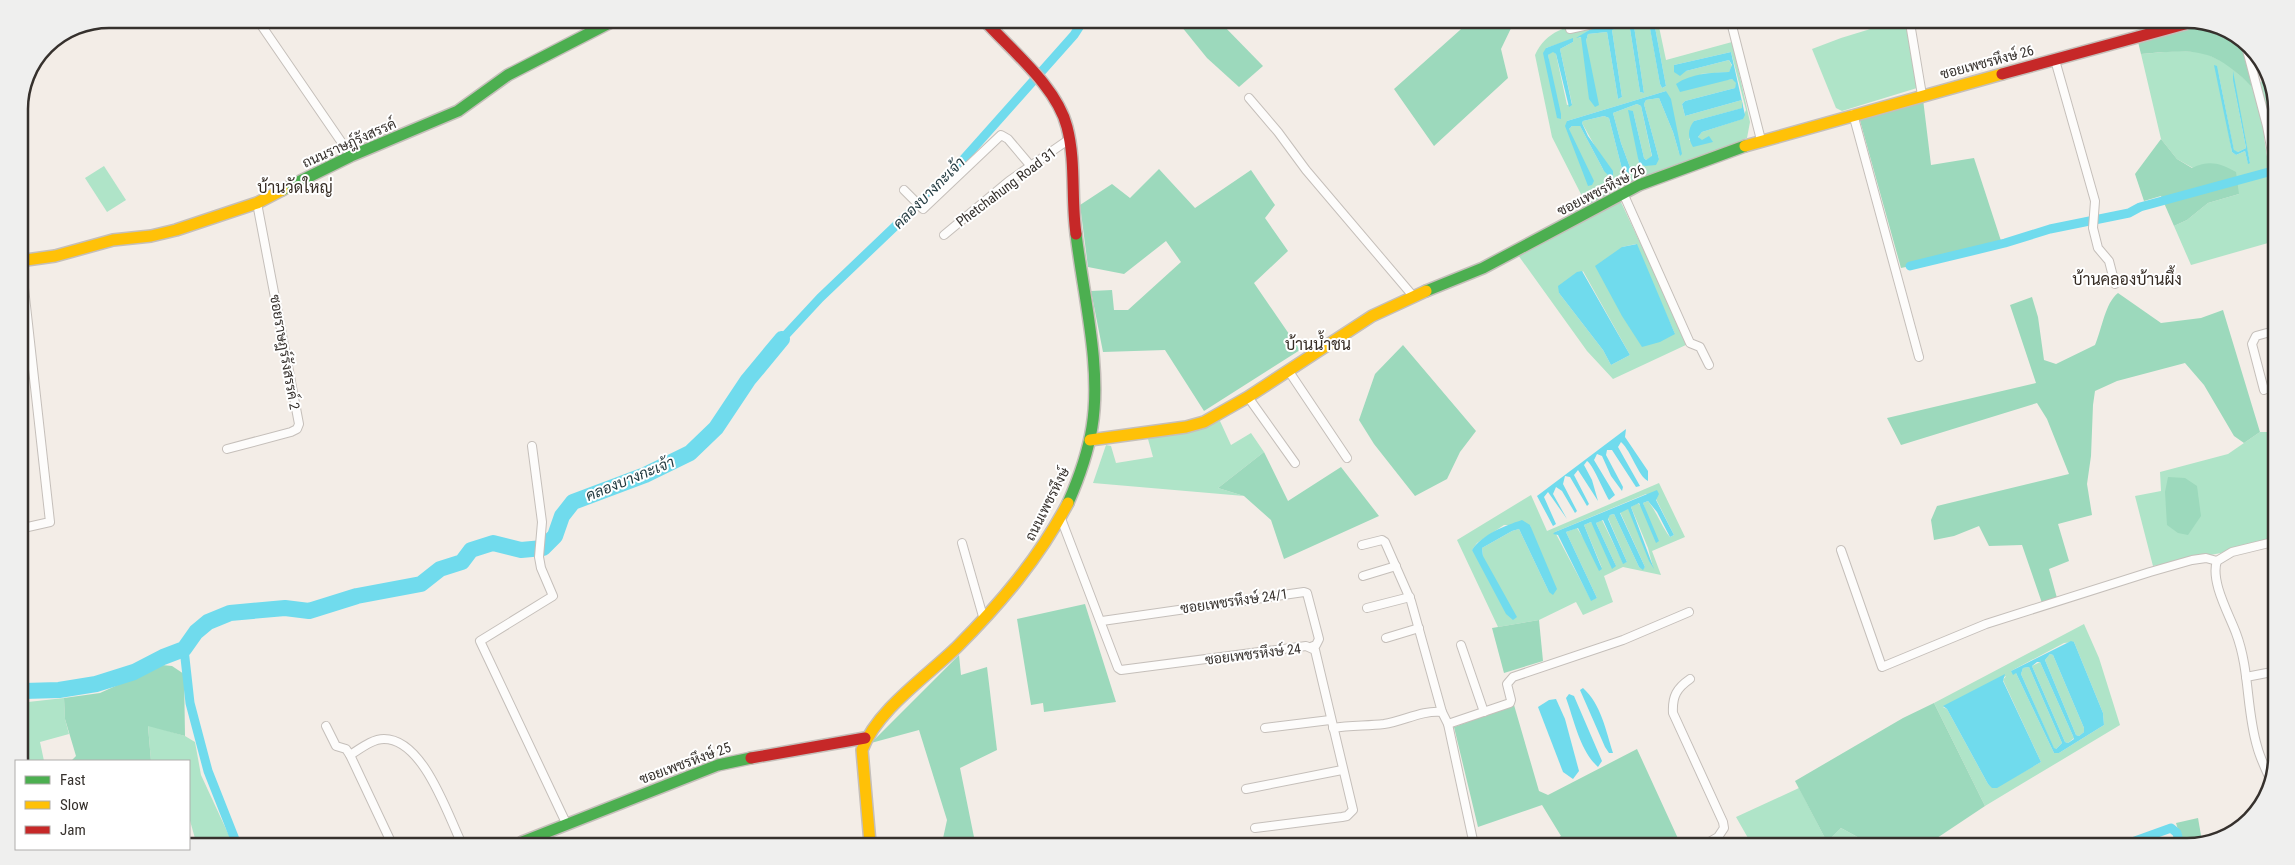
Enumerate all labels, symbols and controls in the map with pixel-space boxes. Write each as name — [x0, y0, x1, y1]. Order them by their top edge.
street label: ซอยเพชรหึงษ์ 26 — [1938, 41, 2036, 82]
street label: ถนนราษฎ์รังสรรค์ — [299, 114, 399, 172]
street label: Phetchahung Road 31 — [953, 144, 1059, 230]
water label: คลองบางกะเจ้า — [889, 153, 969, 233]
street label: ซอยเพชรหึงษ์ 26 — [1554, 160, 1648, 219]
district label: บ้านวัดใหญ่ — [257, 176, 333, 197]
district label: บ้านคลองบ้านผึ้ง — [2072, 265, 2182, 289]
street label: ซอยราษฎร์รังสรรค์ 2 — [266, 293, 304, 411]
district label: บ้านน้ำชน — [1285, 330, 1351, 354]
water label: คลองบางกะเจ้า — [583, 452, 677, 505]
street label: ถนนเพชรหึงษ์ — [1021, 464, 1073, 543]
street label: ซอยเพชรหึงษ์ 24/1 — [1179, 585, 1289, 616]
street label: ซอยเพชรหึงษ์ 24 — [1204, 639, 1302, 668]
street label: ซอยเพชรหึงษ์ 25 — [637, 738, 733, 787]
legend — [15, 760, 190, 850]
text: Fast — [60, 771, 85, 789]
text: Slow — [60, 796, 89, 814]
text: Jam — [60, 821, 86, 839]

